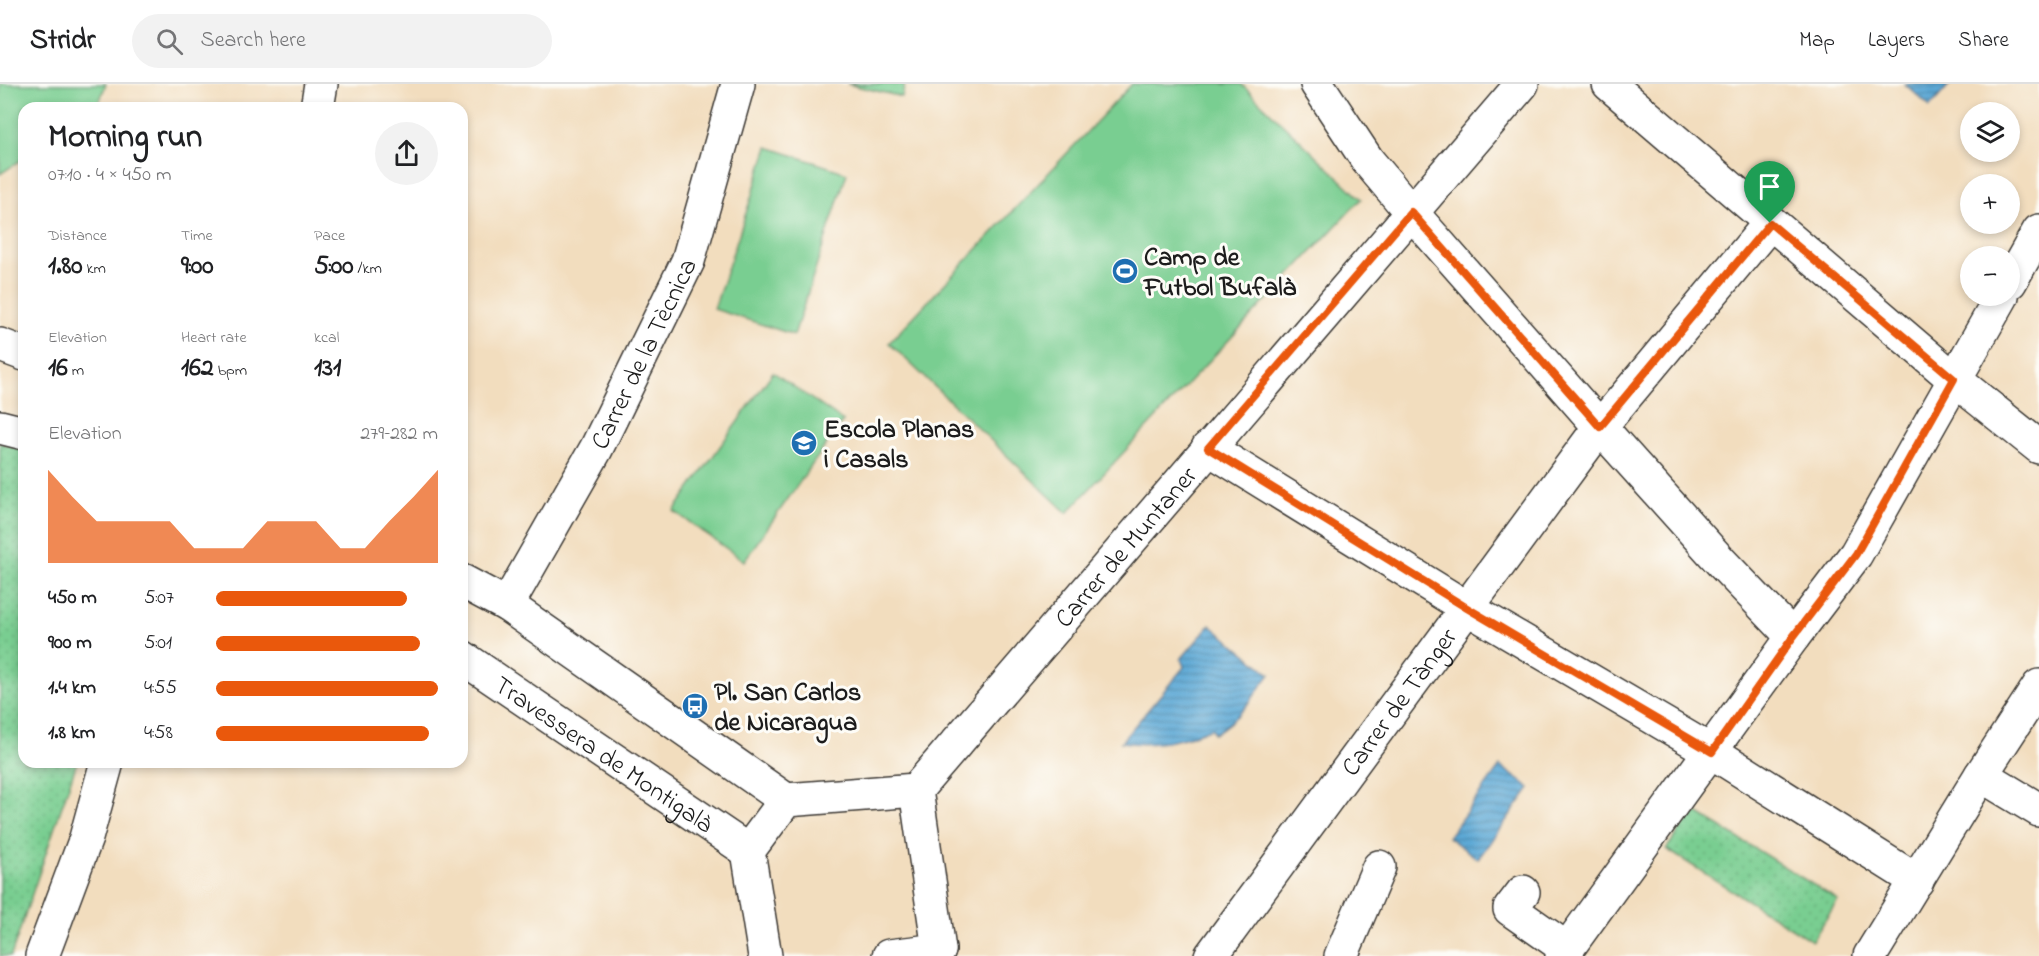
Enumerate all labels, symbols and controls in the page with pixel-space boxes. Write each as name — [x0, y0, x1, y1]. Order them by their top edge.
search box — [132, 14, 552, 68]
text: Stridr — [30, 21, 96, 62]
icon: search — [153, 25, 186, 58]
text: Search here — [201, 25, 306, 57]
text: Map — [1799, 26, 1835, 56]
text: Layers — [1868, 26, 1925, 56]
text: Share — [1958, 26, 2009, 56]
map controls — [1960, 102, 2020, 306]
button: layers — [1960, 102, 2020, 162]
text: Morning run — [48, 114, 202, 162]
button: share — [375, 122, 438, 185]
text: 07:10 · 4 × 450 m — [48, 161, 171, 190]
pin — [1744, 161, 1795, 223]
icon: arrive — [1753, 170, 1786, 203]
button: + — [1960, 174, 2020, 234]
text: Distance — [48, 224, 107, 248]
text: Time — [181, 224, 213, 248]
text: Pace — [314, 224, 345, 248]
place label: Camp de Futbol Bufalà — [1142, 240, 1297, 308]
button: − — [1960, 246, 2020, 306]
text: 1.80 — [48, 248, 83, 286]
text: 9:00 — [181, 248, 214, 286]
text: 5:00 — [314, 248, 354, 286]
street label: Carrer de la Tècnica — [583, 253, 708, 457]
sports icon: Camp de Futbol Bufalà — [1110, 256, 1140, 286]
text: km — [83, 257, 106, 281]
text: /km — [354, 257, 382, 281]
text: Elevation — [48, 326, 107, 350]
text: Heart rate — [181, 326, 247, 350]
text: kcal — [314, 326, 339, 350]
text: 16 — [48, 350, 68, 388]
text: 162 — [181, 350, 214, 388]
text: 131 — [314, 350, 341, 388]
text: m — [68, 359, 84, 383]
text: bpm — [214, 359, 247, 383]
place label: Escola Planas i Casals — [824, 412, 974, 480]
text: Elevation — [48, 420, 122, 449]
text: 279–282 m — [360, 420, 438, 449]
school or university icon: Escola Planas i Casals — [789, 428, 819, 458]
street label: Carrer de Muntaner — [1047, 459, 1208, 637]
text: 450 m — [48, 584, 97, 613]
text: 5:07 — [144, 584, 174, 613]
street label: Carrer de Tànger — [1333, 620, 1469, 785]
text: 900 m — [48, 629, 92, 658]
text: 5:01 — [144, 629, 172, 658]
street label: Travessera de Montigalà — [485, 668, 720, 844]
text: 1.4 km — [48, 674, 96, 703]
text: 4:55 — [144, 674, 177, 703]
place label: Pl. San Carlos de Nicaragua — [714, 675, 861, 744]
bus stop icon: Pl. San Carlos de Nicaragua — [680, 691, 710, 721]
text: 1.8 km — [48, 719, 95, 748]
text: 4:58 — [144, 719, 173, 748]

